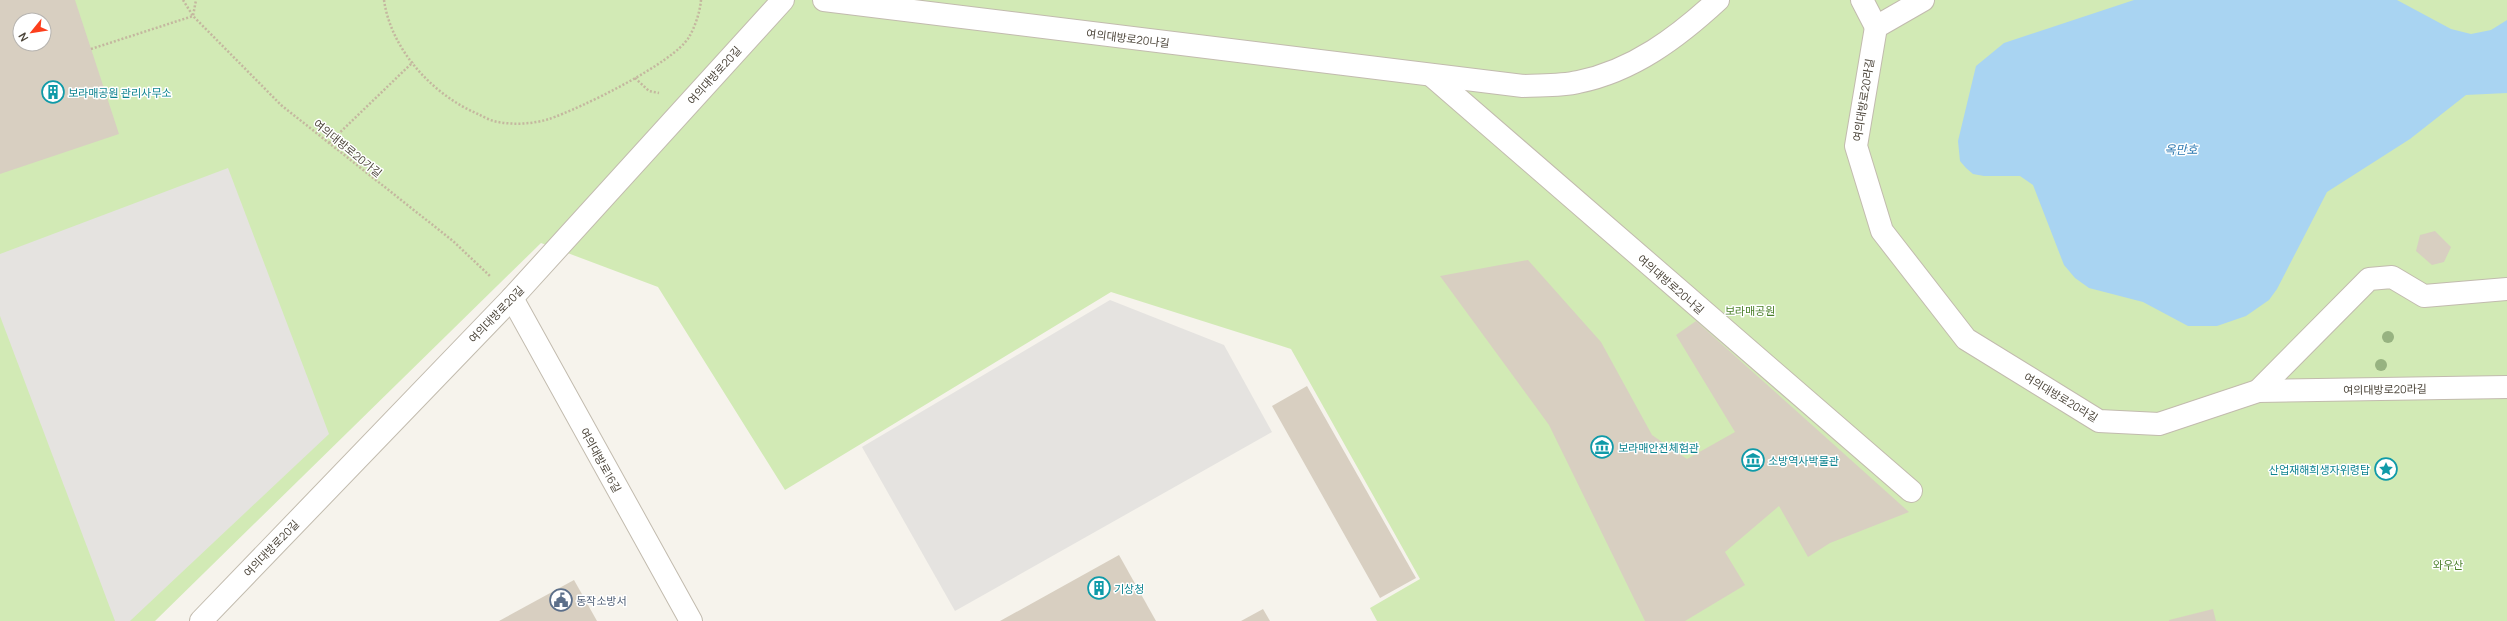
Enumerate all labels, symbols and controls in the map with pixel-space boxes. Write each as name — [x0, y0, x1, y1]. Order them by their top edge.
north arrow — [12, 12, 52, 52]
street label: 여의대방로20나길 — [1085, 25, 1171, 51]
text: N — [14, 30, 31, 44]
street label: 여의대방로20길 — [684, 43, 744, 107]
street label: 여의대방로20라길 — [1849, 57, 1877, 143]
building icon: 보라매공원 관리사무소 — [40, 79, 66, 105]
place label: 보라매공원 관리사무소 — [68, 85, 171, 100]
street label: 여의대방로20가길 — [311, 116, 385, 180]
water label: 옥만호 — [2164, 141, 2199, 158]
street label: 여의대방로20나길 — [1634, 251, 1708, 317]
street label: 여의대방로20길 — [465, 282, 527, 346]
park label: 보라매공원 — [1725, 303, 1775, 318]
street label: 여의대방로20라길 — [2021, 369, 2101, 425]
street label: 여의대방로20라길 — [2343, 381, 2427, 397]
street label: 여의대방로16길 — [577, 425, 625, 495]
museum icon: 보라매안전체험관 — [1589, 434, 1615, 460]
place label: 보라매안전체험관 — [1618, 440, 1699, 455]
museum icon: 소방역사박물관 — [1740, 447, 1766, 473]
place label: 소방역사박물관 — [1768, 453, 1839, 468]
place icon: 산업재해희생자위령탑 — [2373, 456, 2399, 482]
place label: 산업재해희생자위령탑 — [2269, 462, 2370, 477]
street label: 여의대방로20길 — [240, 516, 302, 580]
park label: 와우산 — [2433, 557, 2463, 572]
building icon: 기상청 — [1086, 575, 1112, 601]
place label: 기상청 — [1114, 581, 1144, 596]
public building icon: 동작소방서 — [548, 587, 574, 613]
place label: 동작소방서 — [576, 593, 627, 608]

